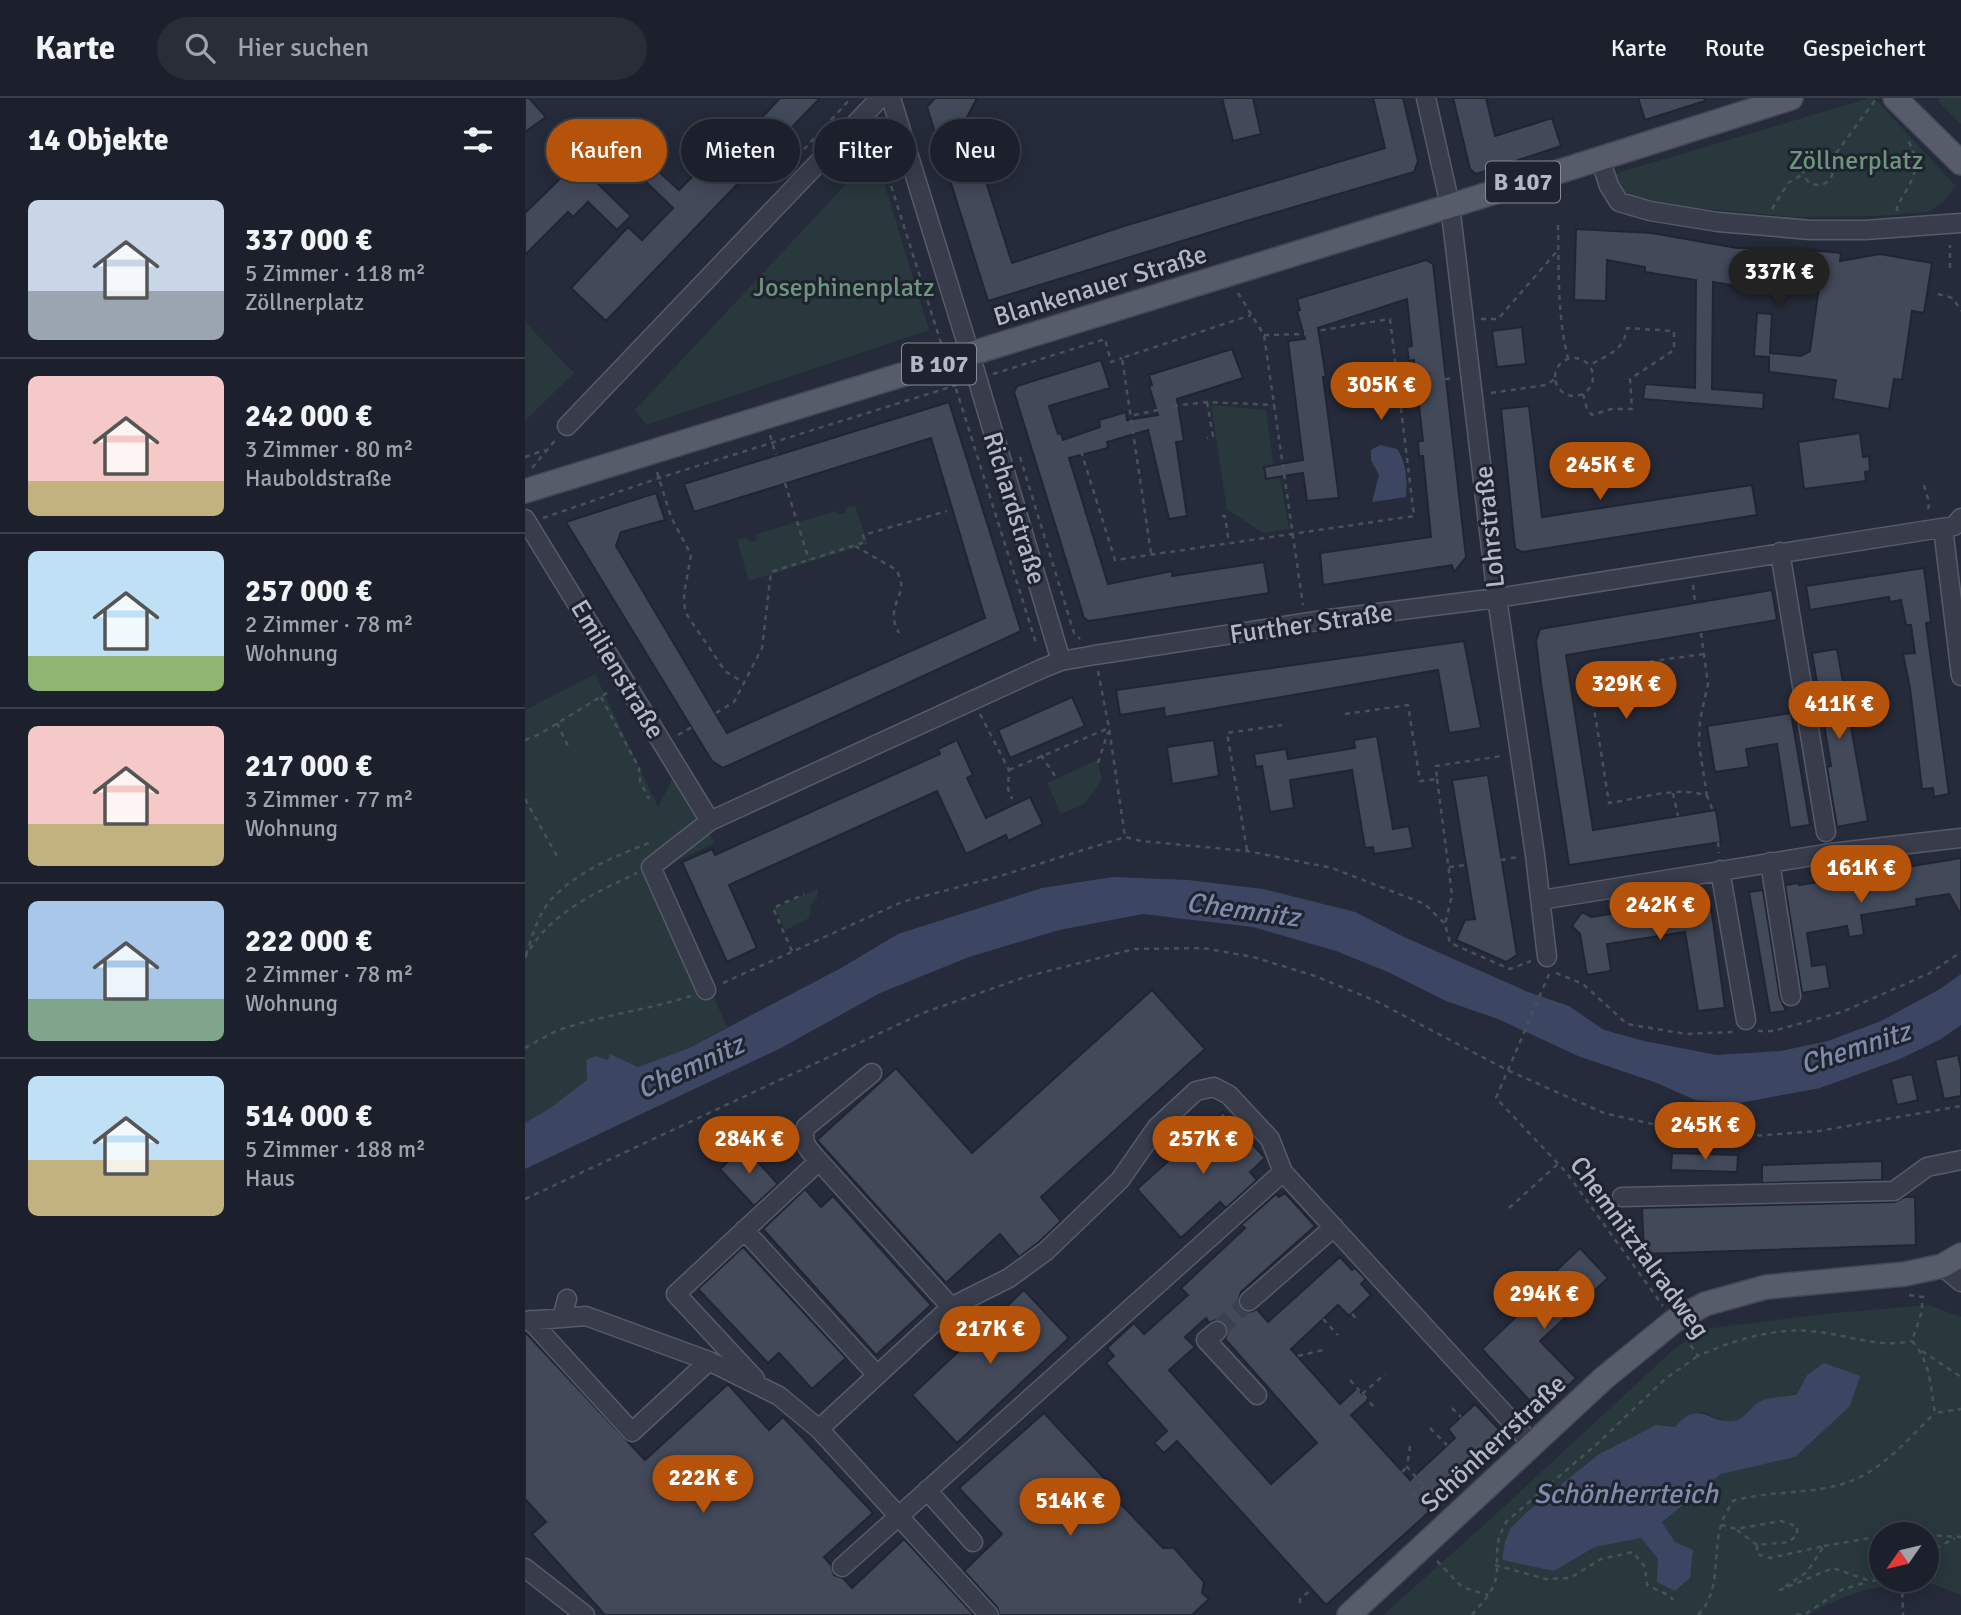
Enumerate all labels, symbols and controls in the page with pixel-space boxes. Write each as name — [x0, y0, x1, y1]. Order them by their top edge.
search box — [157, 17, 647, 80]
text: Karte — [35, 28, 115, 69]
icon: search — [181, 29, 219, 67]
text: Hier suchen — [237, 32, 369, 64]
text: Karte — [1611, 33, 1667, 63]
text: Route — [1705, 33, 1765, 63]
text: Gespeichert — [1803, 33, 1926, 63]
chip: Kaufen — [546, 119, 667, 182]
chip: Mieten — [681, 119, 800, 182]
chip: Filter — [814, 119, 916, 182]
chip: Neu — [930, 119, 1020, 182]
icon: filters — [459, 121, 497, 159]
text: 14 Objekte — [28, 122, 169, 159]
park label: Zöllnerplatz — [1789, 145, 1923, 177]
road number: B 107 — [1486, 162, 1560, 202]
text: 337 000 € — [245, 222, 372, 259]
icon: home — [84, 228, 168, 312]
street label: Blankenauer Straße — [990, 238, 1211, 334]
pin: 337K € — [1722, 250, 1836, 309]
text: 337K € — [1744, 257, 1814, 286]
text: 5 Zimmer · 118 m² — [245, 259, 426, 288]
park label: Josephinenplatz — [753, 272, 935, 304]
text: Zöllnerplatz — [245, 288, 364, 317]
road number: B 107 — [902, 344, 976, 384]
pin: 305K € — [1324, 362, 1438, 422]
text: 305K € — [1346, 370, 1416, 399]
text: 242 000 € — [245, 398, 372, 435]
icon: home — [84, 404, 168, 488]
street label: Richardstraße — [976, 428, 1052, 588]
text: 3 Zimmer · 80 m² — [245, 435, 413, 464]
pin: 245K € — [1543, 442, 1657, 502]
text: 245K € — [1565, 450, 1635, 479]
text: Hauboldstraße — [245, 464, 392, 493]
street label: Lohrstraße — [1468, 464, 1512, 589]
text: 257 000 € — [245, 573, 372, 610]
icon: home — [84, 579, 168, 663]
street label: Emilienstraße — [563, 594, 671, 745]
street label: Further Straße — [1228, 597, 1395, 651]
text: 2 Zimmer · 78 m² — [245, 610, 413, 639]
text: Wohnung — [245, 639, 338, 668]
pin: 329K € — [1569, 662, 1683, 721]
text: 329K € — [1591, 669, 1661, 698]
pin: 411K € — [1782, 682, 1896, 741]
text: 411K € — [1804, 689, 1874, 718]
text: 217 000 € — [245, 748, 372, 785]
icon: home — [84, 754, 168, 838]
text: 3 Zimmer · 77 m² — [245, 785, 413, 814]
text: Wohnung — [245, 814, 338, 843]
pin: 161K € — [1804, 846, 1918, 905]
text: 161K € — [1826, 853, 1896, 882]
pin: 242K € — [1603, 882, 1717, 942]
water label: Chemnitz — [1184, 885, 1304, 935]
text: 242K € — [1625, 890, 1695, 919]
text: 222 000 € — [245, 923, 372, 960]
icon: home — [84, 929, 168, 1013]
text: 2 Zimmer · 78 m² — [245, 960, 413, 989]
text: Wohnung — [245, 989, 338, 1018]
water label: Chemnitz — [1796, 1013, 1917, 1082]
water label: Chemnitz — [632, 1026, 751, 1106]
text: 514 000 € — [245, 1098, 372, 1135]
pin: 245K € — [1648, 1102, 1762, 1162]
icon: home — [84, 1104, 168, 1188]
text: 245K € — [1670, 1110, 1740, 1139]
pin: 284K € — [692, 1116, 806, 1176]
pin: 257K € — [1146, 1116, 1260, 1176]
text: 284K € — [714, 1124, 784, 1153]
text: 257K € — [1168, 1124, 1238, 1153]
text: 5 Zimmer · 188 m² — [245, 1135, 426, 1164]
street label: Chemnitztalradweg — [1562, 1150, 1716, 1345]
text: Haus — [245, 1164, 295, 1193]
pin: 294K € — [1487, 1272, 1601, 1331]
text: 294K € — [1509, 1279, 1579, 1308]
pin: 217K € — [933, 1306, 1047, 1366]
text: 217K € — [955, 1314, 1025, 1343]
street label: Schönherrstraße — [1414, 1368, 1573, 1519]
pin: 222K € — [646, 1456, 760, 1515]
text: 222K € — [668, 1463, 738, 1492]
water label: Schönherrteich — [1534, 1477, 1719, 1511]
pin: 514K € — [1013, 1478, 1127, 1538]
text: 514K € — [1035, 1486, 1105, 1515]
north arrow — [1869, 1522, 1939, 1592]
map controls — [1869, 1522, 1939, 1592]

